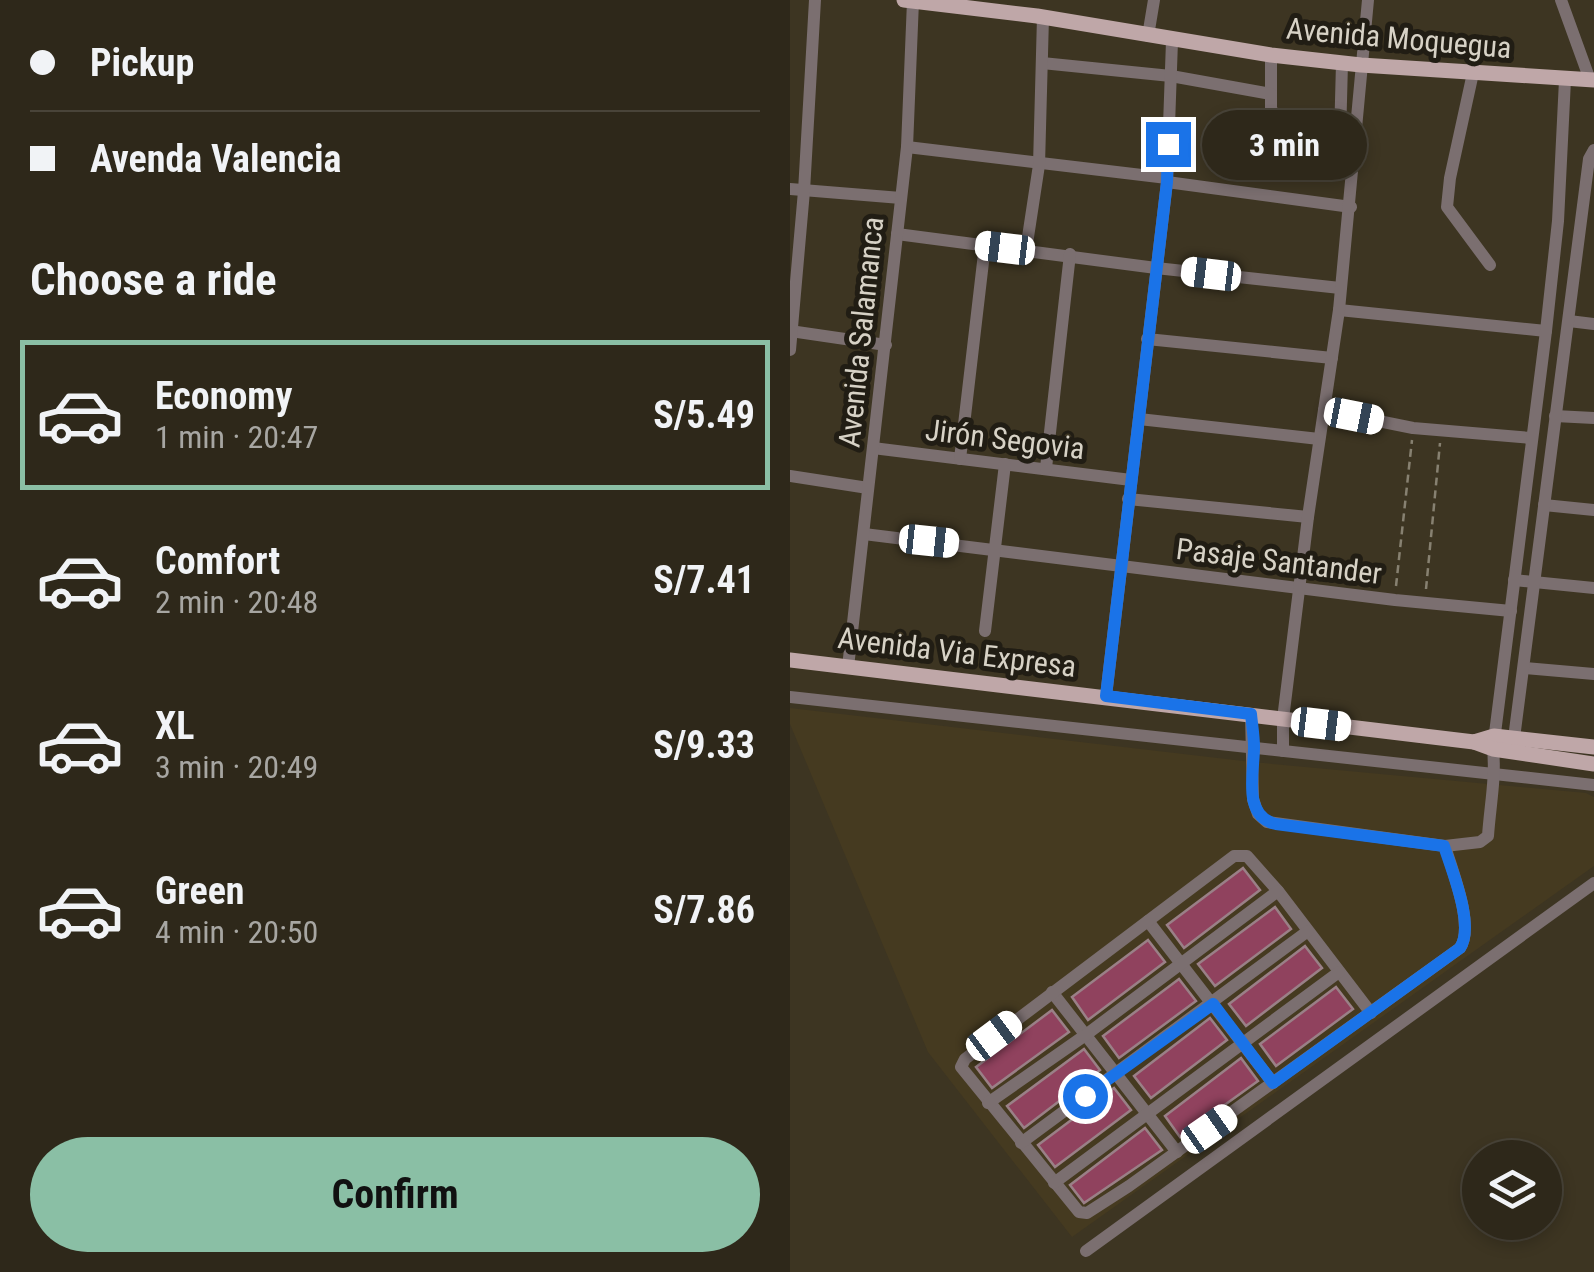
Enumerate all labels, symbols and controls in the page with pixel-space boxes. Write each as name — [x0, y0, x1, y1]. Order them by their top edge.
street label: Avenida Moquegua — [1285, 11, 1513, 65]
text: Pickup — [90, 41, 194, 85]
callout: 3 min — [1203, 109, 1368, 179]
route end — [1146, 122, 1191, 167]
text: 3 min — [1249, 126, 1320, 164]
text: Avenda Valencia — [90, 137, 341, 181]
street label: Avenida Salamanca — [831, 215, 891, 449]
car — [973, 229, 1037, 267]
text: Choose a ride — [30, 253, 277, 306]
car — [1179, 255, 1243, 293]
icon: car — [35, 370, 125, 460]
text: Economy — [155, 374, 292, 418]
text: S/5.49 — [653, 393, 755, 437]
car — [1322, 396, 1386, 436]
street label: Jirón Segovia — [923, 412, 1087, 466]
text: 1 min · 20:47 — [155, 418, 318, 456]
car — [898, 523, 960, 559]
street label: Pasaje Santander — [1174, 531, 1384, 591]
icon: car — [35, 535, 125, 625]
text: Comfort — [155, 539, 280, 583]
text: S/7.41 — [653, 558, 755, 602]
text: 2 min · 20:48 — [155, 583, 318, 621]
street label: Avenida Via Expresa — [836, 620, 1078, 684]
icon: car — [35, 700, 125, 790]
text: XL — [155, 704, 194, 748]
car — [1289, 705, 1353, 743]
text: S/9.33 — [653, 723, 755, 767]
text: 3 min · 20:49 — [155, 748, 318, 786]
icon: car — [35, 865, 125, 955]
text: Green — [155, 869, 245, 913]
text: S/7.86 — [653, 888, 755, 932]
text: 4 min · 20:50 — [155, 913, 318, 951]
car — [961, 1006, 1027, 1066]
route start — [1063, 1074, 1108, 1119]
car — [1176, 1100, 1242, 1158]
button: Confirm — [30, 1137, 760, 1252]
map controls — [1462, 1140, 1562, 1240]
button: layers — [1462, 1140, 1562, 1240]

